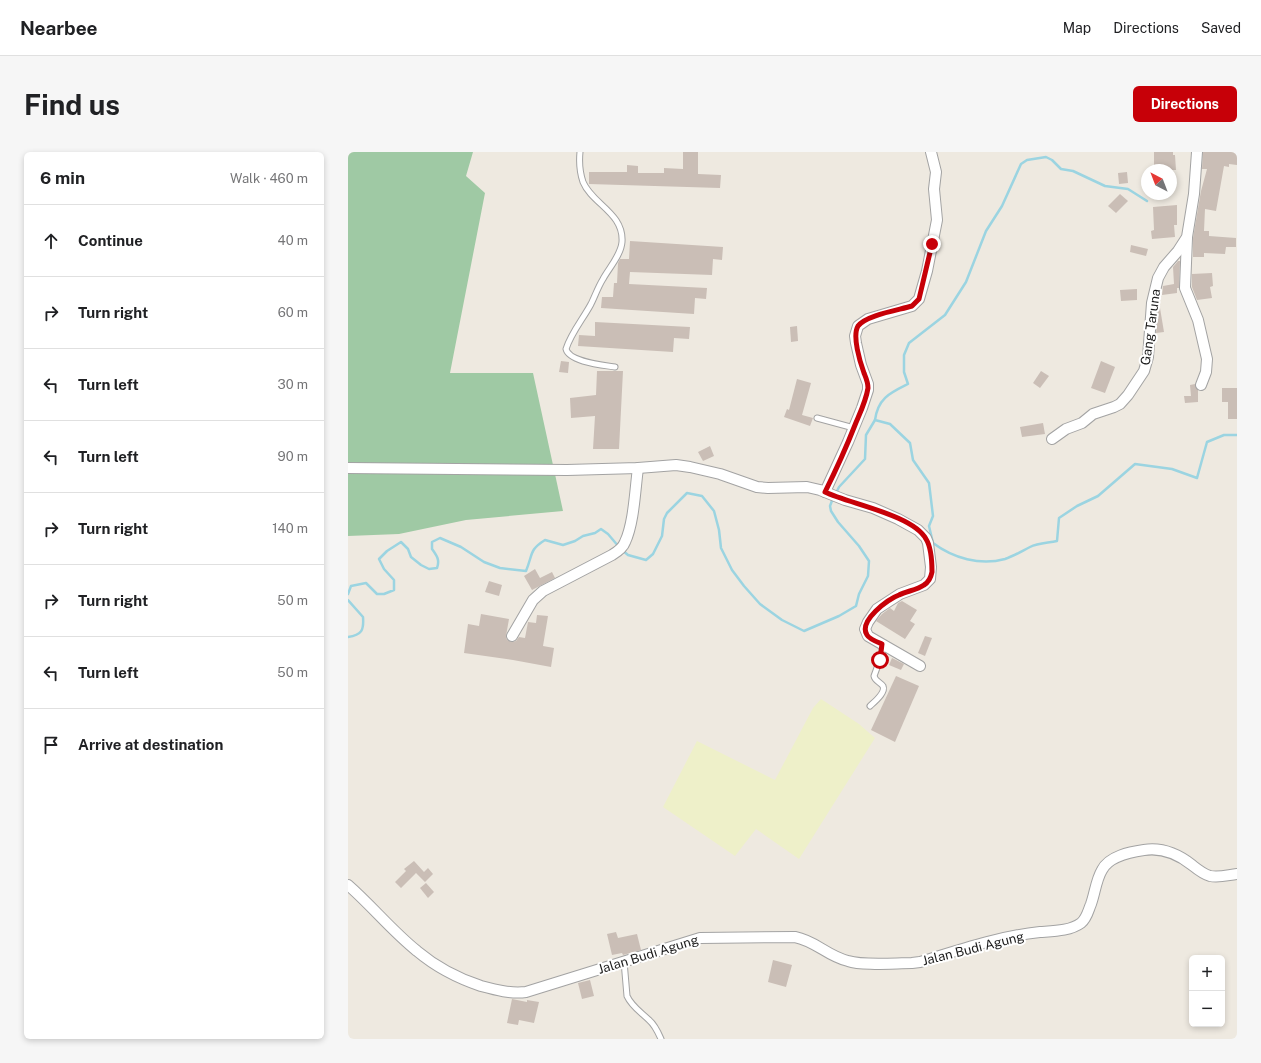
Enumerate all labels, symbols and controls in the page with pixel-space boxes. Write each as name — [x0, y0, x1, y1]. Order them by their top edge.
text: Nearbee — [20, 17, 98, 39]
text: Map — [1063, 20, 1091, 36]
text: Directions — [1113, 20, 1179, 36]
text: Saved — [1201, 20, 1241, 36]
button: Directions — [1133, 86, 1237, 122]
text: Find us — [24, 88, 120, 121]
north arrow — [1141, 164, 1177, 200]
text: 6 min — [40, 168, 85, 188]
text: Walk · 460 m — [230, 171, 308, 186]
icon: ahead — [40, 230, 62, 252]
text: Continue — [78, 232, 143, 249]
text: 40 m — [277, 233, 308, 248]
route end — [923, 235, 941, 253]
street label: Gang Taruna — [1138, 288, 1163, 366]
icon: right — [40, 302, 62, 324]
text: Turn right — [78, 304, 148, 321]
text: 60 m — [278, 305, 308, 320]
icon: left — [40, 374, 62, 396]
text: Turn left — [78, 376, 139, 393]
text: 30 m — [278, 377, 308, 392]
icon: left — [40, 446, 62, 468]
text: Turn left — [78, 448, 139, 465]
text: 90 m — [278, 449, 308, 464]
icon: right — [40, 518, 62, 540]
text: Turn right — [78, 520, 148, 537]
text: 140 m — [272, 521, 308, 536]
icon: right — [40, 590, 62, 612]
text: Turn right — [78, 592, 148, 609]
text: 50 m — [277, 593, 308, 608]
route start — [871, 651, 889, 669]
icon: left — [40, 662, 62, 684]
text: Turn left — [78, 664, 139, 681]
text: 50 m — [277, 665, 308, 680]
icon: arrive — [40, 734, 62, 756]
text: Arrive at destination — [78, 736, 223, 753]
street label: Jalan Budi Agung — [921, 929, 1026, 968]
street label: Jalan Budi Agung — [596, 932, 700, 977]
map controls — [1189, 955, 1225, 1027]
button: + — [1189, 955, 1225, 991]
button: − — [1189, 991, 1225, 1027]

